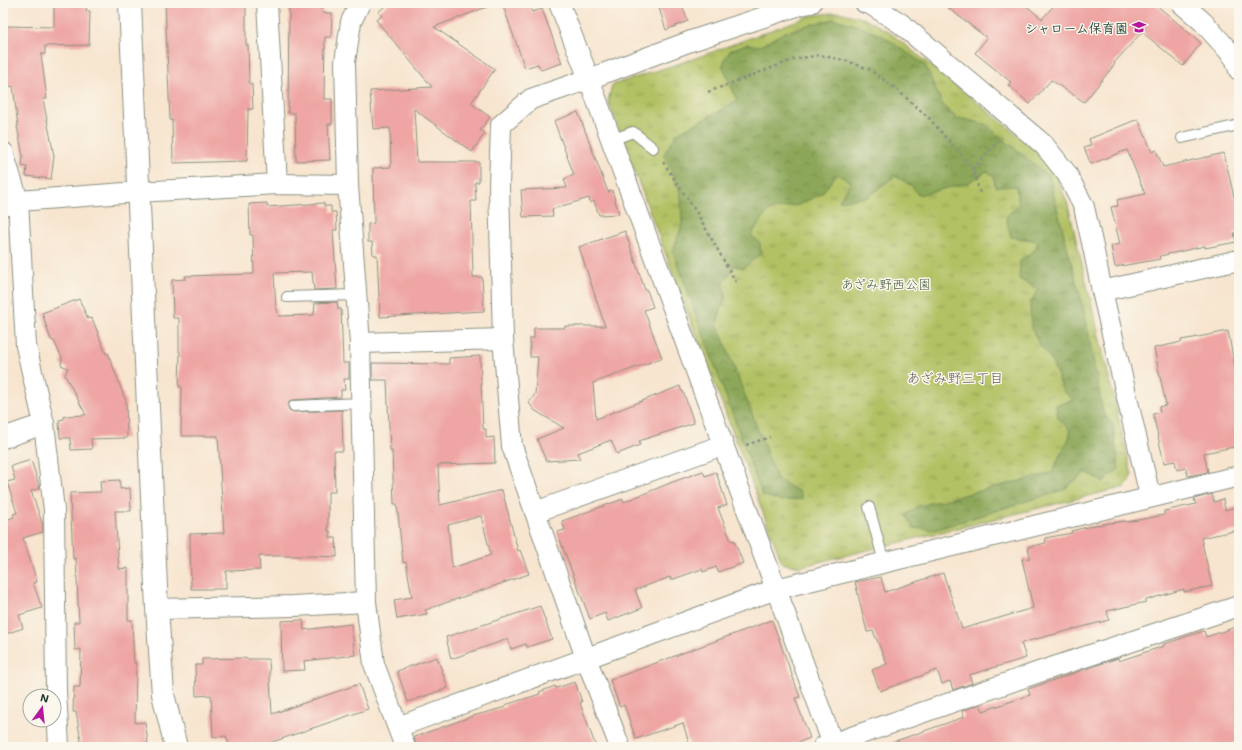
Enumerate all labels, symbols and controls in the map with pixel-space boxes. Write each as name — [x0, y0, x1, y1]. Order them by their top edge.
place label: シャローム保育園 — [1025, 19, 1128, 36]
school or university icon: シャローム保育園 — [1131, 19, 1147, 35]
park label: あざみ野西公園 — [841, 275, 931, 292]
district label: あざみ野三丁目 — [906, 368, 1004, 387]
north arrow — [22, 688, 62, 728]
text: N — [39, 690, 51, 706]

